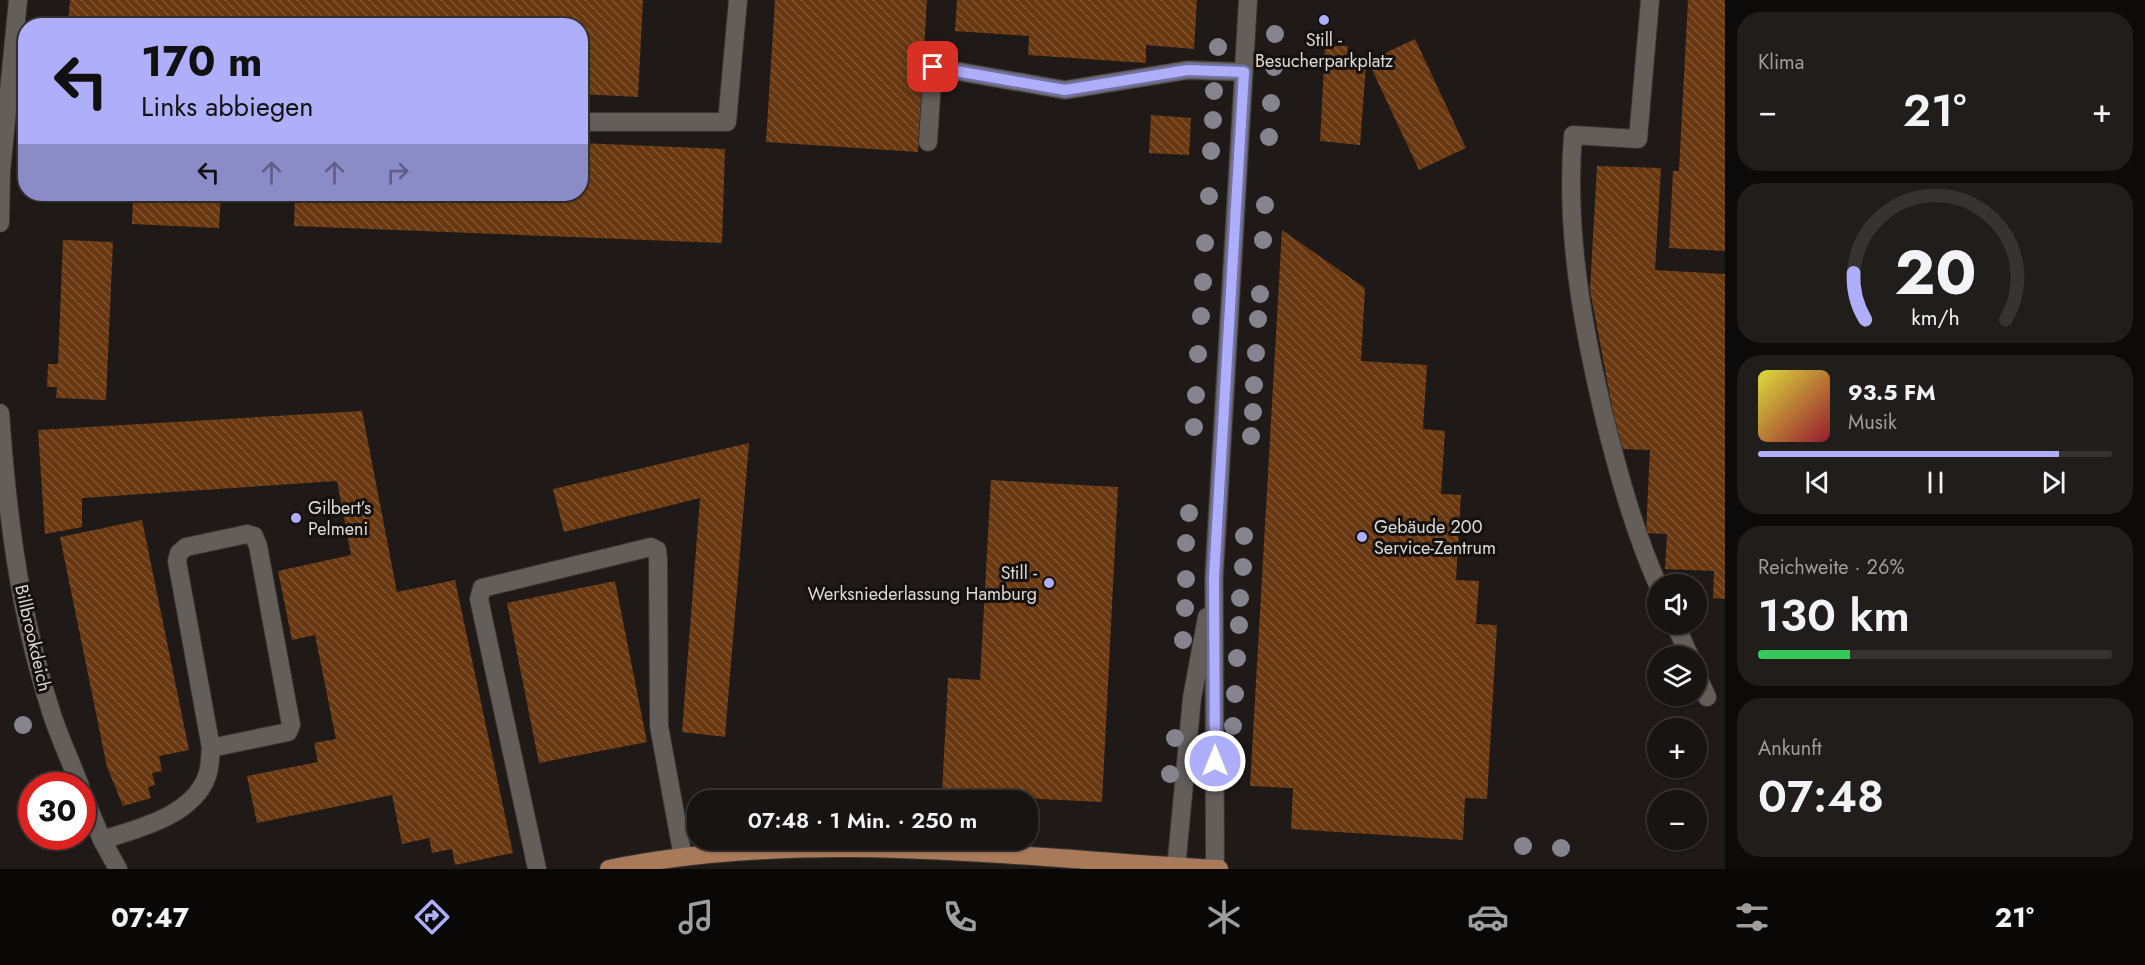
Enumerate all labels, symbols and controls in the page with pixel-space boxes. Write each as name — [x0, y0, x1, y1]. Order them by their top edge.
marker: Still - Besucherparkplatz — [1317, 13, 1331, 27]
place label: Still - Besucherparkplatz — [1255, 27, 1394, 74]
text: 170 m — [141, 31, 263, 92]
pin — [907, 41, 958, 92]
icon: left — [42, 42, 120, 120]
text: Klima — [1758, 48, 1804, 77]
icon: arrive — [916, 50, 949, 83]
text: 21° — [1903, 78, 1966, 143]
text: Links abbiegen — [141, 87, 313, 126]
text: − — [1758, 87, 1777, 134]
text: + — [2092, 87, 2112, 134]
icon: left — [192, 156, 225, 189]
icon: ahead — [255, 156, 288, 189]
icon: ahead — [318, 156, 351, 189]
icon: right — [381, 156, 414, 189]
text: 20 — [1894, 227, 1976, 317]
text: km/h — [1911, 303, 1959, 334]
text: 93.5 FM — [1848, 376, 1936, 408]
text: Musik — [1848, 408, 1897, 437]
icon: previous — [1801, 466, 1834, 499]
icon: pause — [1919, 466, 1952, 499]
icon: next — [2037, 466, 2070, 499]
place label: Gilbert’s Pelmeni — [308, 495, 371, 542]
marker: Gilbert’s Pelmeni — [289, 511, 303, 525]
place label: Gebäude 200 Service-Zentrum — [1374, 514, 1496, 561]
marker: Gebäude 200 Service-Zentrum — [1355, 530, 1369, 544]
text: Reichweite · 26% — [1758, 553, 1904, 582]
place label: Still - Werksniederlassung Hamburg — [808, 560, 1037, 607]
map controls — [1647, 574, 1707, 850]
button: sound — [1647, 574, 1707, 634]
marker: Still - Werksniederlassung Hamburg — [1042, 576, 1056, 590]
street label: Billbrookdeich — [8, 582, 58, 694]
text: 130 km — [1758, 583, 1910, 648]
button: layers — [1647, 646, 1707, 706]
button: + — [1647, 718, 1707, 778]
position arrow — [1183, 729, 1247, 793]
text: Ankunft — [1758, 734, 1822, 763]
text: 07:48 — [1758, 764, 1884, 829]
speed limit sign: 30 — [18, 772, 96, 850]
button: − — [1647, 790, 1707, 850]
text: 07:48 · 1 Min. · 250 m — [748, 804, 977, 836]
icon: directions — [411, 896, 453, 938]
icon: music — [675, 896, 717, 938]
icon: phone — [939, 896, 981, 938]
icon: climate — [1203, 896, 1245, 938]
icon: car — [1467, 896, 1509, 938]
icon: filters — [1731, 896, 1773, 938]
text: 07:47 — [111, 898, 189, 937]
text: 21° — [1995, 898, 2034, 937]

